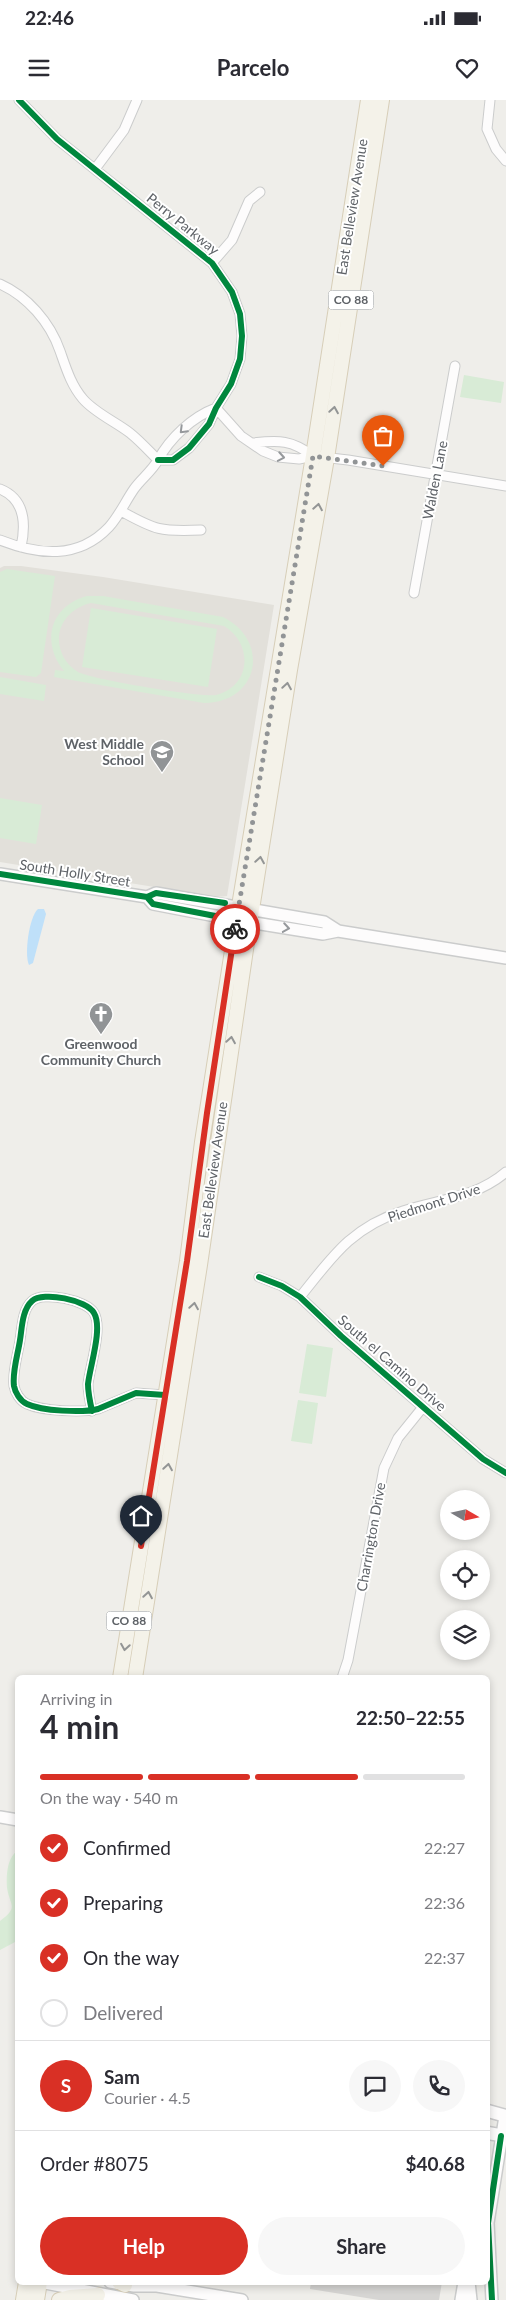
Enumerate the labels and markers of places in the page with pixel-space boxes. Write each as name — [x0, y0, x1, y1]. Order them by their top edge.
pin — [362, 415, 404, 466]
place label: West Middle School — [64, 735, 145, 768]
school or university icon: West Middle School — [149, 739, 175, 773]
church icon: Greenwood Community Church — [88, 1001, 114, 1035]
place label: Greenwood Community Church — [41, 1035, 161, 1068]
pin — [120, 1495, 162, 1546]

